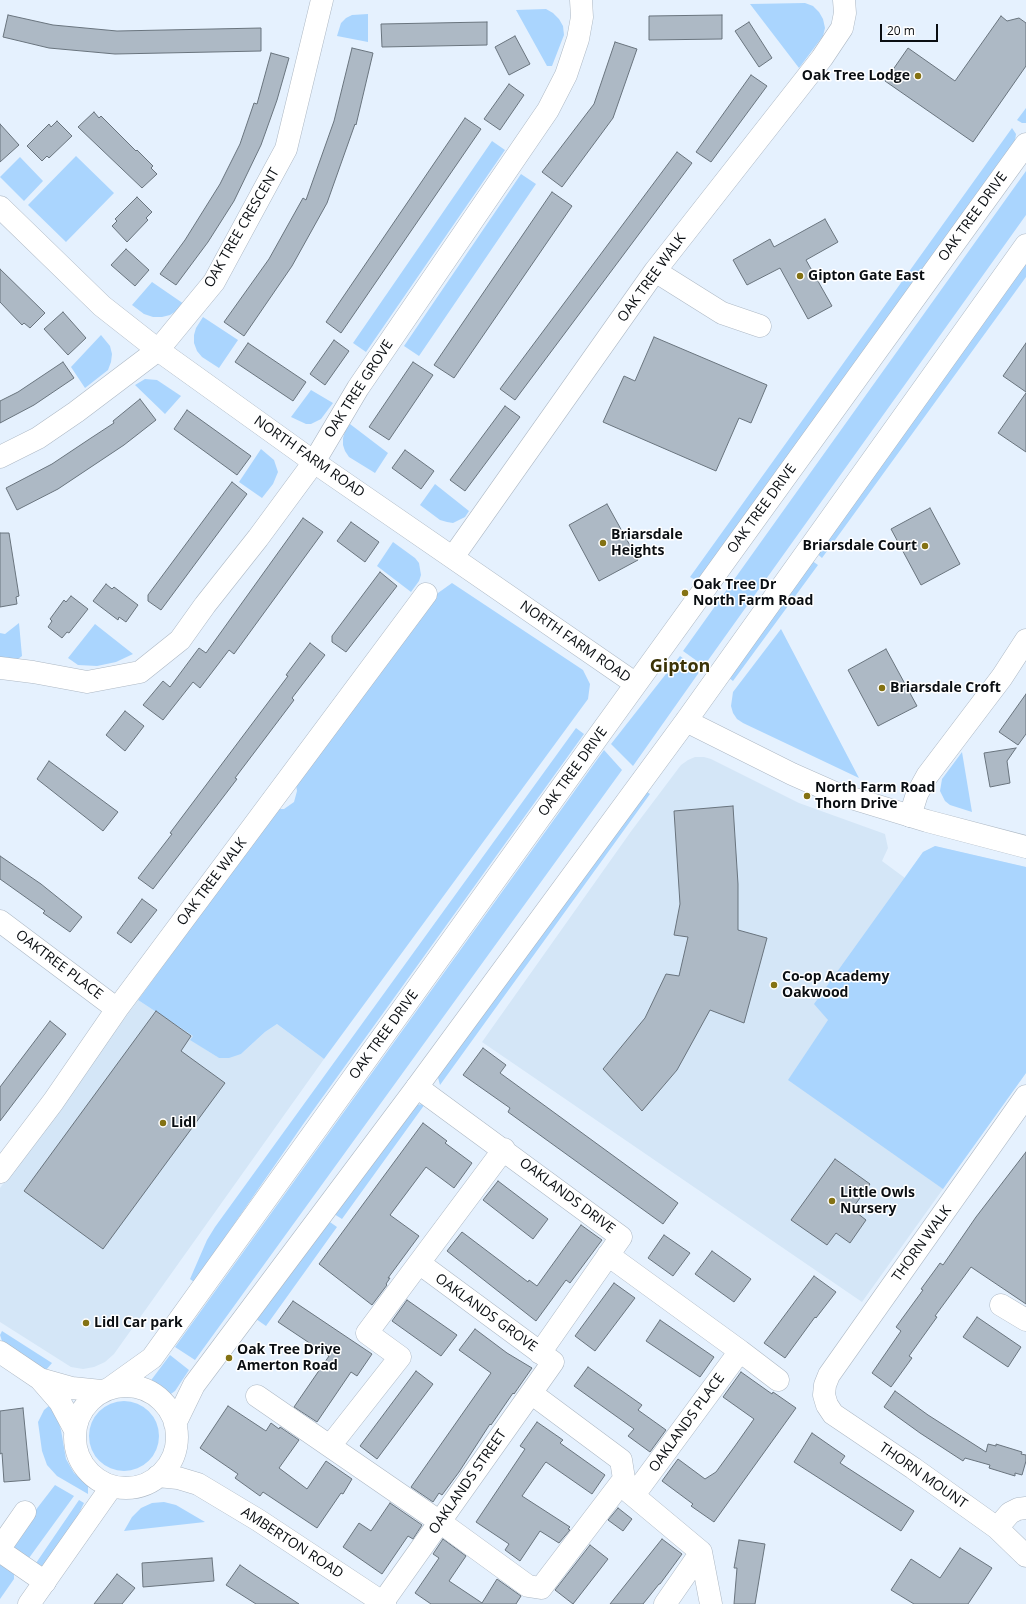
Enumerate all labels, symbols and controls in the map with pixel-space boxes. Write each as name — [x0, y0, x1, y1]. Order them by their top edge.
scale bar — [882, 16, 940, 42]
text: 20 m — [887, 22, 915, 39]
place label: Oak Tree Lodge — [802, 68, 910, 84]
marker: Oak Tree Lodge — [913, 71, 923, 81]
street label: OAK TREE CRESCENT — [201, 165, 283, 291]
street label: OAK TREE DRIVE — [935, 169, 1011, 265]
street label: OAK TREE WALK — [614, 231, 690, 325]
place label: Gipton Gate East — [808, 268, 925, 284]
marker: Gipton Gate East — [795, 271, 805, 281]
street label: OAK TREE GROVE — [321, 337, 397, 441]
street label: NORTH FARM ROAD — [250, 412, 368, 502]
street label: OAK TREE DRIVE — [724, 461, 800, 557]
place label: Briarsdale Heights — [611, 527, 683, 560]
marker: Briarsdale Heights — [598, 538, 608, 548]
place label: Briarsdale Court — [802, 538, 917, 554]
marker: Briarsdale Court — [920, 541, 930, 551]
place label: Oak Tree Dr North Farm Road — [693, 577, 813, 610]
marker: Oak Tree Dr North Farm Road — [680, 588, 690, 598]
street label: NORTH FARM ROAD — [516, 597, 634, 687]
district label: Gipton — [650, 656, 710, 678]
place label: Briarsdale Croft — [890, 680, 1001, 696]
marker: Briarsdale Croft — [877, 683, 887, 693]
street label: OAK TREE DRIVE — [535, 724, 611, 820]
place label: North Farm Road Thorn Drive — [815, 780, 935, 812]
marker: North Farm Road Thorn Drive — [802, 791, 812, 801]
street label: OAK TREE WALK — [174, 835, 250, 929]
street label: OAKTREE PLACE — [12, 927, 106, 1003]
place label: Co-op Academy Oakwood — [782, 969, 889, 1002]
marker: Co-op Academy Oakwood — [769, 980, 779, 990]
street label: OAK TREE DRIVE — [346, 987, 422, 1083]
place label: Lidl — [171, 1115, 196, 1131]
marker: Lidl — [158, 1118, 168, 1128]
street label: OAKLANDS DRIVE — [516, 1155, 618, 1237]
place label: Little Owls Nursery — [840, 1185, 915, 1218]
marker: Little Owls Nursery — [827, 1196, 837, 1206]
street label: THORN WALK — [889, 1203, 955, 1285]
street label: OAKLANDS GROVE — [432, 1270, 540, 1356]
place label: Lidl Car park — [94, 1315, 183, 1331]
marker: Lidl Car park — [81, 1318, 91, 1328]
place label: Oak Tree Drive Amerton Road — [237, 1342, 341, 1374]
marker: Oak Tree Drive Amerton Road — [224, 1353, 234, 1363]
street label: OAKLANDS PLACE — [646, 1370, 728, 1476]
street label: OAKLANDS STREET — [426, 1426, 510, 1538]
street label: THORN MOUNT — [876, 1439, 970, 1513]
street label: AMBERTON ROAD — [238, 1504, 346, 1582]

